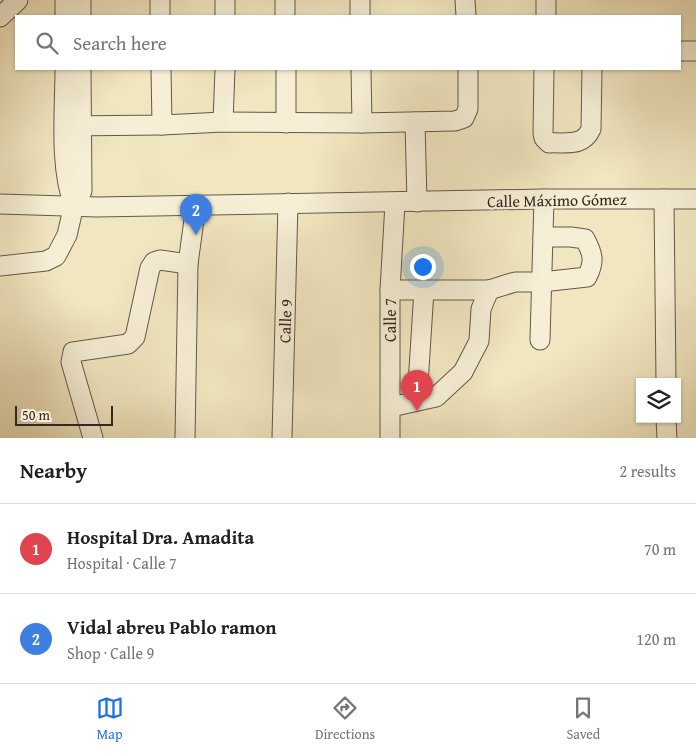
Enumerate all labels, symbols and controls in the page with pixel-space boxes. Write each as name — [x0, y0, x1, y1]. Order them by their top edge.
search box — [15, 15, 681, 70]
icon: search — [33, 29, 61, 57]
text: Search here — [73, 29, 167, 57]
street label: Calle Máximo Gómez — [487, 187, 627, 213]
pin: 2 — [180, 194, 212, 235]
your location — [410, 254, 436, 280]
street label: Calle 9 — [272, 298, 298, 343]
street label: Calle 7 — [378, 298, 402, 342]
pin: 1 — [401, 370, 433, 411]
map controls — [636, 378, 681, 423]
button: layers — [636, 378, 681, 423]
scale bar — [15, 403, 112, 426]
text: 50 m — [22, 405, 50, 425]
text: Nearby — [20, 455, 87, 486]
text: 2 results — [619, 459, 676, 483]
text: Hospital Dra. Amadita — [67, 523, 254, 551]
text: 1 — [32, 537, 40, 561]
text: 70 m — [644, 537, 676, 561]
text: Hospital · Calle 7 — [67, 551, 177, 575]
text: Vidal abreu Pablo ramon — [67, 613, 277, 641]
text: 2 — [32, 627, 40, 651]
text: 120 m — [636, 627, 676, 651]
text: Shop · Calle 9 — [67, 641, 154, 665]
tab: Map — [96, 694, 124, 744]
tab: Directions — [315, 694, 375, 744]
tab: Saved — [566, 694, 600, 744]

